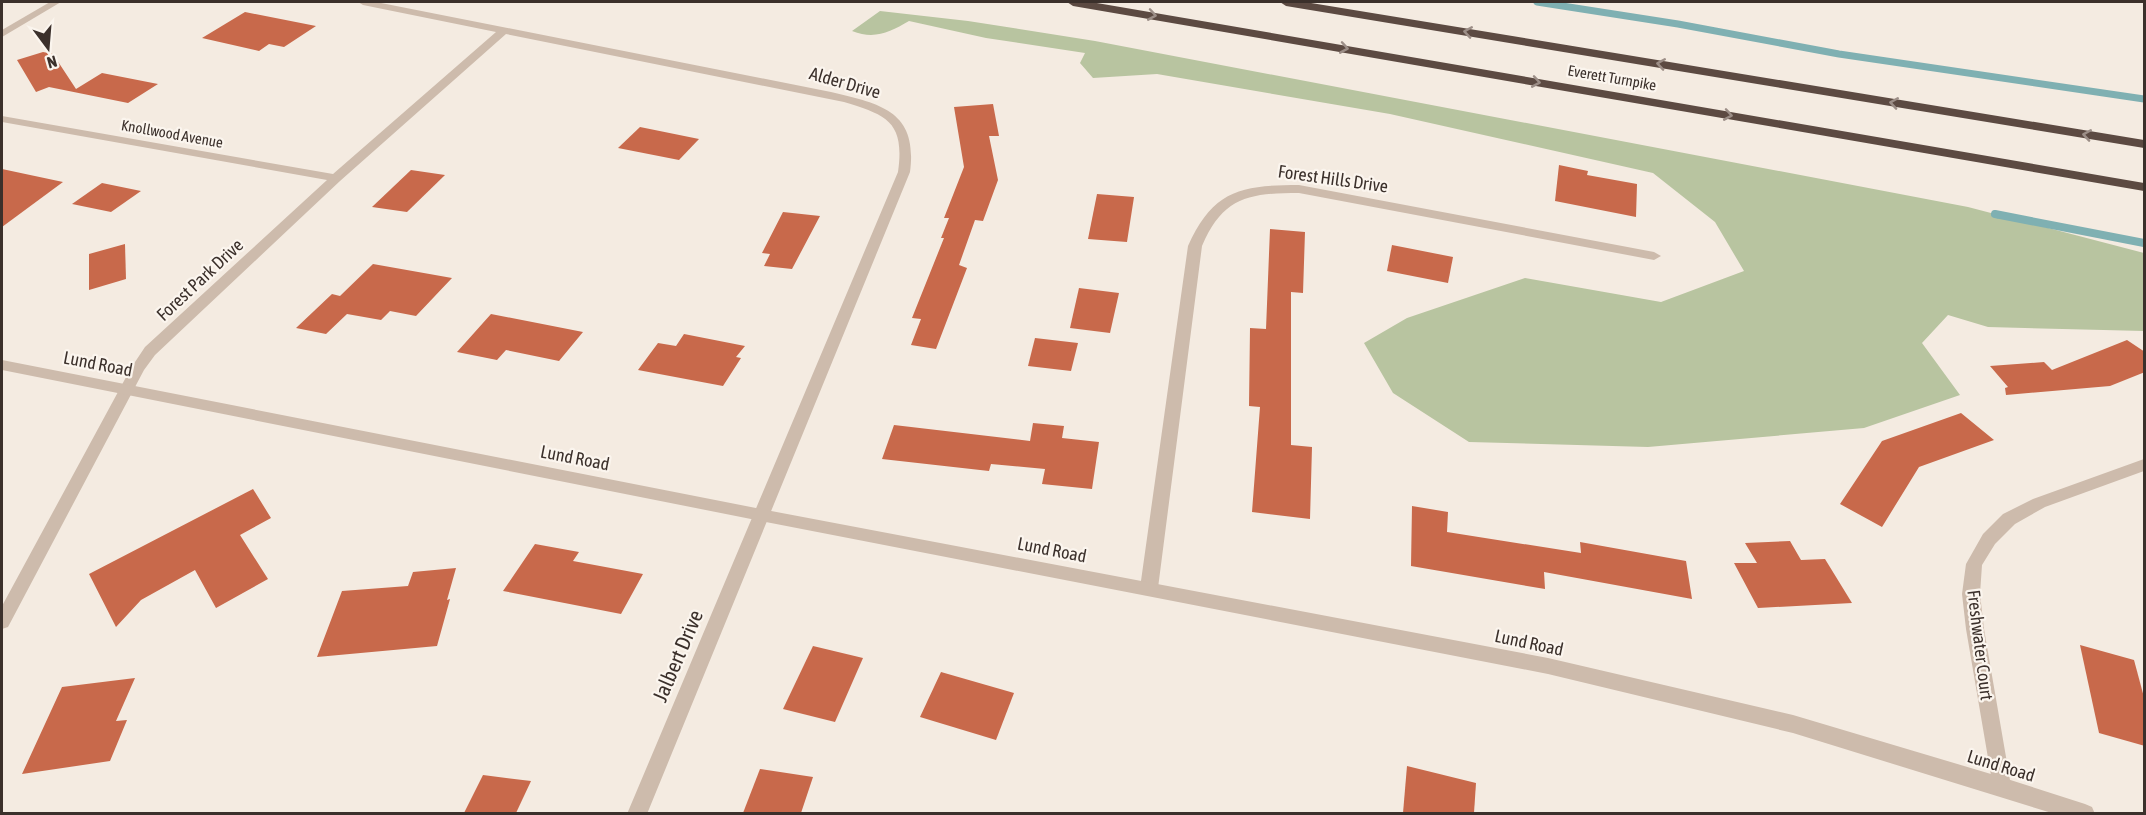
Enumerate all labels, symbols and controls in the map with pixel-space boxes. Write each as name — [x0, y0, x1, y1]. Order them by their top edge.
one-way arrow — [1146, 8, 1156, 21]
north arrow — [18, 18, 78, 78]
one-way arrow — [1464, 26, 1474, 39]
one-way arrow — [1339, 42, 1349, 54]
text: N — [45, 52, 59, 72]
one-way arrow — [1656, 58, 1666, 71]
street label: Everett Turnpike — [1566, 61, 1658, 94]
street label: Alder Drive — [807, 62, 883, 103]
one-way arrow — [1531, 75, 1541, 87]
one-way arrow — [1890, 97, 1899, 109]
one-way arrow — [1723, 108, 1733, 121]
street label: Knollwood Avenue — [120, 116, 224, 151]
one-way arrow — [2082, 129, 2091, 141]
street label: Forest Hills Drive — [1277, 160, 1389, 197]
street label: Forest Park Drive — [152, 234, 247, 325]
street label: Lund Road — [62, 347, 134, 380]
street label: Lund Road — [539, 441, 611, 474]
street label: Lund Road — [1016, 533, 1088, 566]
street label: Freshwater Court — [1963, 589, 1998, 701]
street label: Jalbert Drive — [647, 606, 707, 705]
street label: Lund Road — [1493, 625, 1565, 660]
street label: Lund Road — [1965, 745, 2038, 786]

